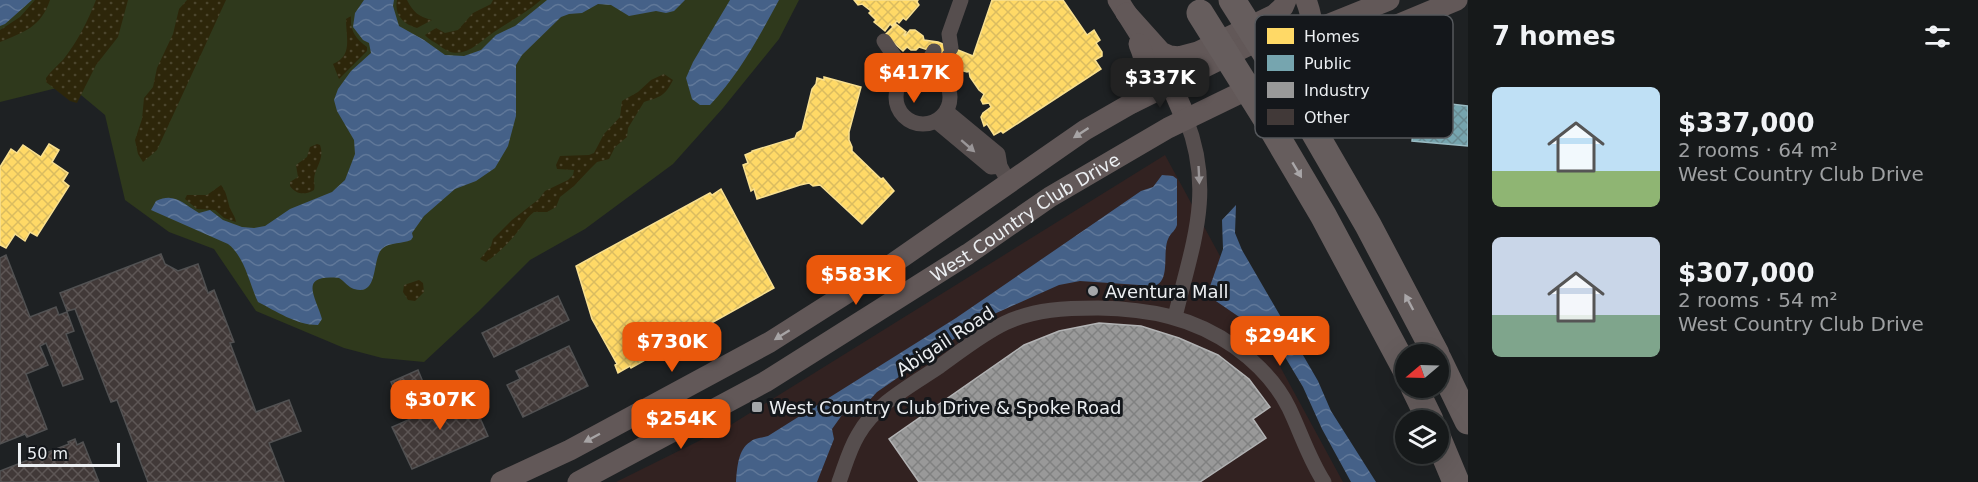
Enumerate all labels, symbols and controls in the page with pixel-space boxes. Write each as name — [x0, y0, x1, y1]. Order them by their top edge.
legend — [1255, 15, 1453, 138]
icon: filters — [1921, 20, 1954, 53]
text: 7 homes — [1492, 21, 1616, 51]
text: Homes — [1304, 27, 1360, 46]
pin: $417K — [872, 53, 956, 104]
text: Public — [1304, 54, 1351, 73]
pin: $337K — [1118, 58, 1202, 109]
text: $417K — [878, 60, 950, 84]
text: $337K — [1124, 65, 1196, 89]
text: Industry — [1304, 81, 1370, 100]
text: Other — [1304, 108, 1350, 127]
text: $337,000 — [1678, 108, 1815, 138]
icon: home — [1540, 111, 1612, 183]
one-way arrow — [1073, 127, 1089, 138]
text: 2 rooms · 64 m² — [1678, 138, 1838, 162]
one-way arrow — [960, 140, 976, 153]
street label: West Country Club Drive — [926, 148, 1123, 286]
one-way arrow — [1292, 162, 1303, 178]
text: West Country Club Drive — [1678, 162, 1924, 186]
one-way arrow — [1195, 166, 1204, 185]
pin: $583K — [814, 255, 898, 306]
text: $307,000 — [1678, 258, 1815, 288]
icon: home — [1540, 261, 1612, 333]
text: $583K — [820, 262, 892, 286]
place label: Aventura Mall — [1105, 281, 1229, 302]
marker: Aventura Mall — [1086, 284, 1100, 298]
text: 2 rooms · 54 m² — [1678, 288, 1838, 312]
one-way arrow — [1404, 293, 1414, 310]
street label: Abigail Road — [892, 302, 998, 380]
text: West Country Club Drive — [1678, 312, 1924, 336]
pin: $294K — [1238, 316, 1322, 367]
pin: $730K — [630, 322, 714, 373]
text: $294K — [1244, 323, 1316, 347]
text: $730K — [636, 329, 708, 353]
one-way arrow — [774, 329, 790, 340]
north arrow — [1395, 344, 1449, 398]
map controls — [1395, 344, 1449, 464]
pin: $307K — [398, 380, 482, 431]
text: $307K — [404, 387, 476, 411]
place label: West Country Club Drive & Spoke Road — [769, 397, 1121, 418]
pin: $254K — [639, 399, 723, 450]
marker: West Country Club Drive & Spoke Road — [750, 400, 764, 414]
text: $254K — [645, 406, 717, 430]
button: layers — [1395, 410, 1449, 464]
one-way arrow — [584, 433, 601, 443]
scale bar — [18, 440, 120, 468]
text: 50 m — [27, 444, 68, 463]

